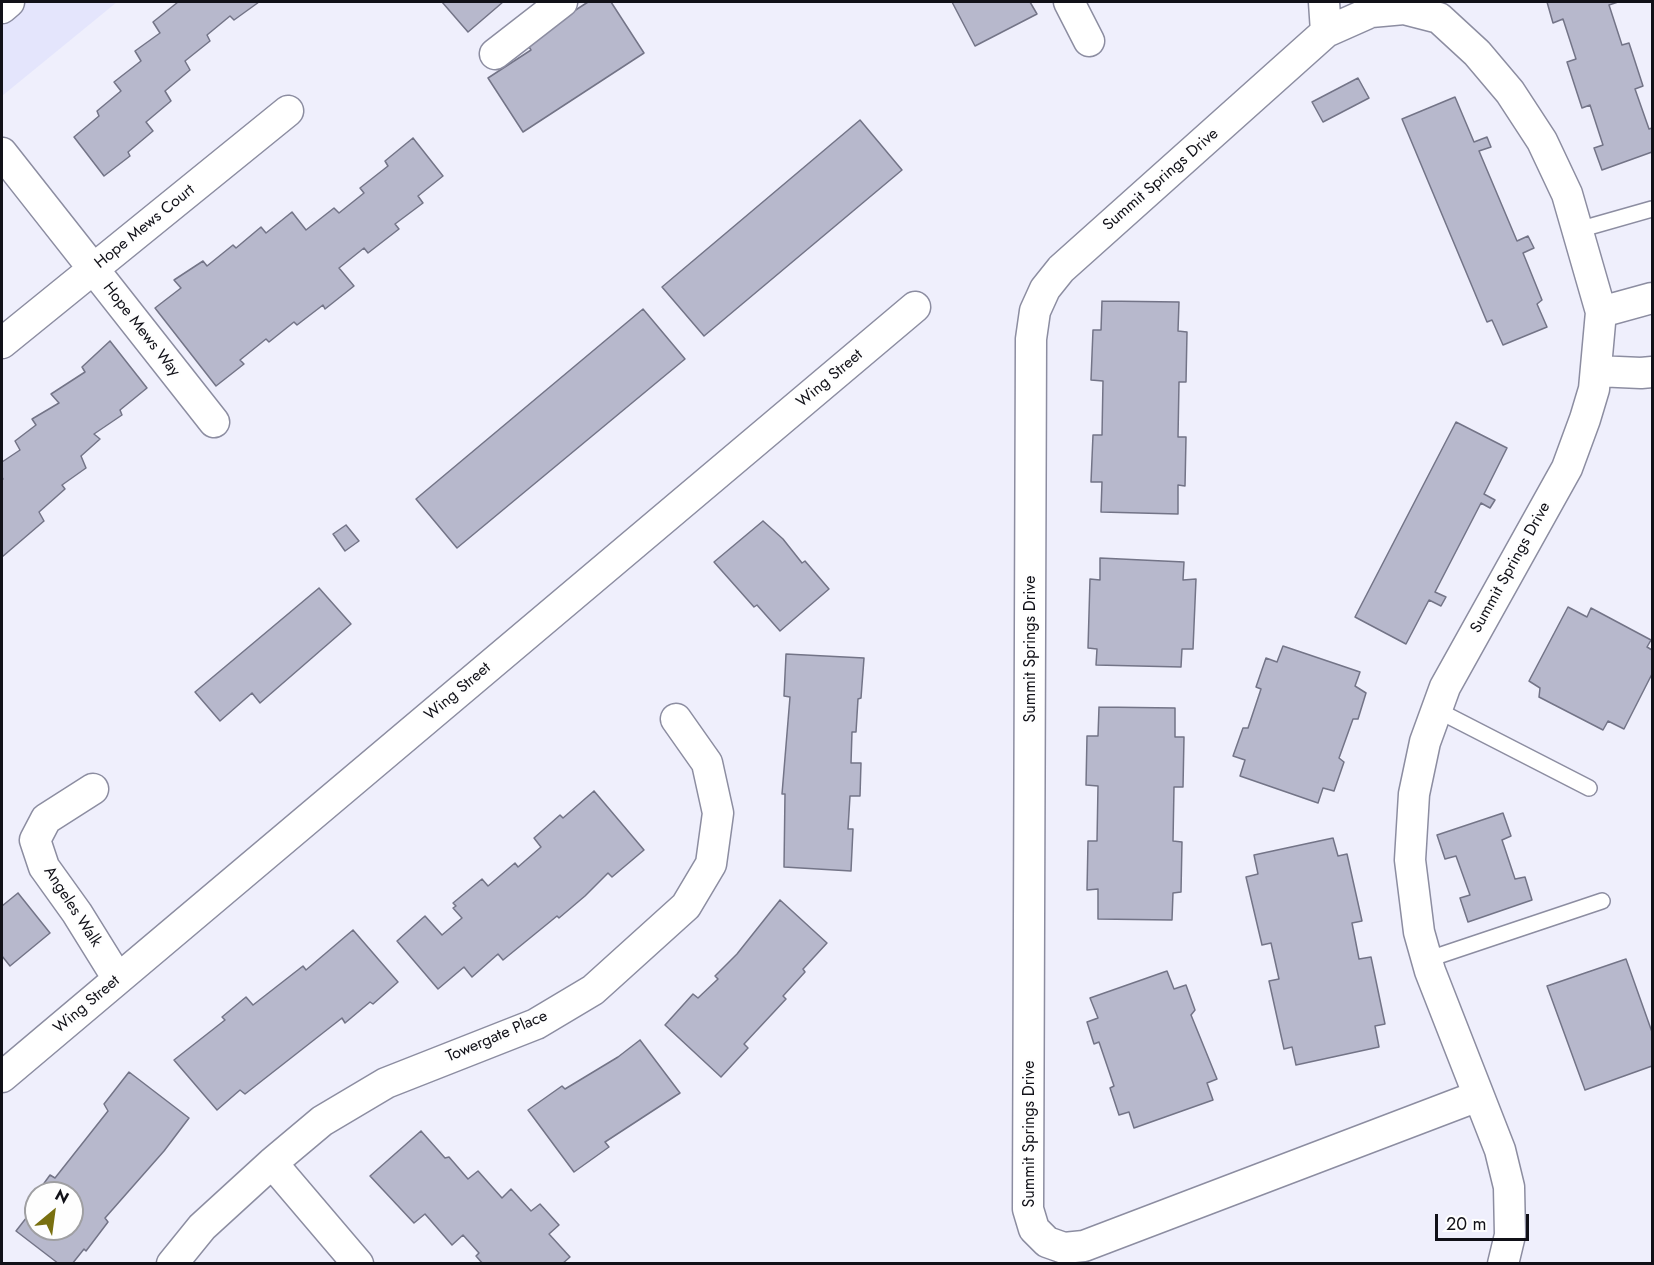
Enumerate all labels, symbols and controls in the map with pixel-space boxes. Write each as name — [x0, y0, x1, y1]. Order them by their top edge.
street label: Summit Springs Drive — [1099, 125, 1223, 235]
street label: Hope Mews Court — [91, 181, 199, 273]
street label: Hope Mews Way — [98, 279, 184, 381]
street label: Wing Street — [793, 346, 867, 412]
street label: Summit Springs Drive — [1467, 499, 1555, 637]
street label: Summit Springs Drive — [1021, 576, 1041, 722]
street label: Wing Street — [421, 659, 495, 725]
street label: Angeles Walk — [39, 863, 105, 951]
street label: Wing Street — [50, 972, 124, 1038]
street label: Towergate Place — [443, 1007, 551, 1067]
street label: Summit Springs Drive — [1020, 1061, 1040, 1207]
north arrow — [24, 1181, 84, 1241]
text: N — [51, 1183, 73, 1210]
scale bar — [1438, 1202, 1532, 1240]
text: 20 m — [1446, 1211, 1486, 1237]

